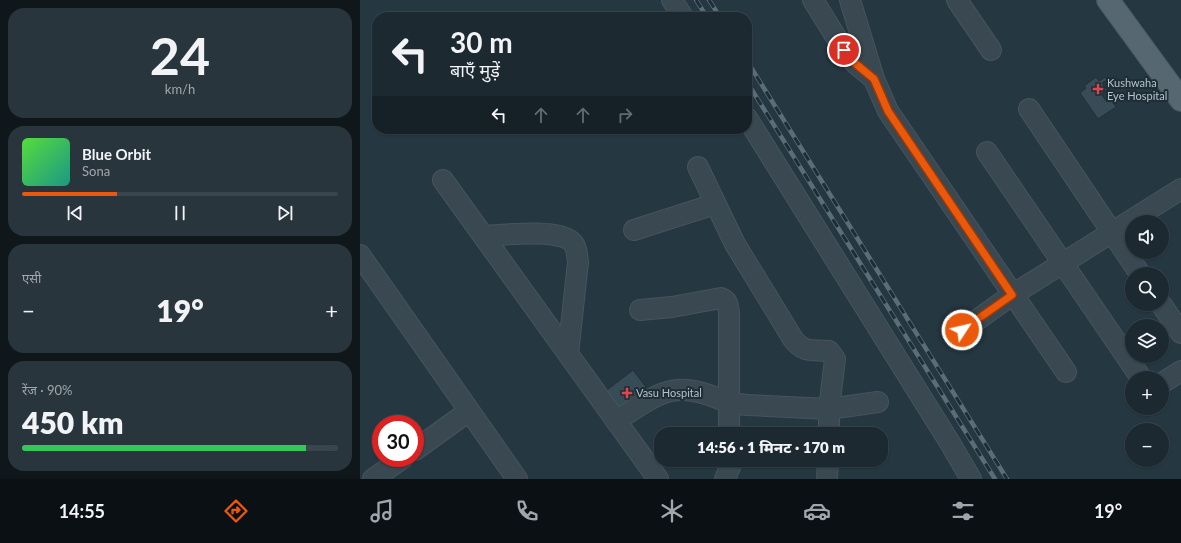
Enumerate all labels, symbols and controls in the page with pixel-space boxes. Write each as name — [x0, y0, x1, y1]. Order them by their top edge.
text: 24 — [150, 24, 210, 86]
text: 30 m — [450, 25, 513, 59]
icon: left — [384, 28, 436, 80]
pin — [827, 33, 861, 67]
icon: arrive — [833, 39, 855, 61]
text: बाएँ मुड़ें — [450, 59, 500, 81]
place label: Kushwaha Eye Hospital — [1107, 76, 1167, 102]
text: km/h — [165, 81, 195, 97]
marker: Kushwaha Eye Hospital — [1092, 83, 1104, 95]
icon: left — [488, 104, 510, 126]
icon: ahead — [530, 104, 552, 126]
icon: ahead — [572, 104, 594, 126]
icon: right — [614, 104, 636, 126]
text: Blue Orbit — [82, 145, 151, 163]
text: Sona — [82, 163, 110, 179]
icon: previous — [64, 202, 86, 224]
icon: pause — [169, 202, 191, 224]
icon: next — [274, 202, 296, 224]
map controls — [1125, 215, 1169, 467]
button: sound — [1125, 215, 1169, 259]
button: search — [1125, 267, 1169, 311]
text: एसी — [22, 270, 41, 286]
text: 19° — [156, 292, 204, 328]
text: − — [22, 297, 35, 324]
text: + — [325, 297, 338, 324]
position arrow — [941, 309, 983, 351]
button: layers — [1125, 319, 1169, 363]
button: + — [1125, 371, 1169, 415]
text: रेंज · 90% — [22, 382, 73, 398]
place label: Vasu Hospital — [636, 386, 702, 399]
marker: Vasu Hospital — [621, 387, 633, 399]
text: 450 km — [22, 404, 123, 440]
speed limit sign: 30 — [372, 415, 424, 467]
button: − — [1125, 423, 1169, 467]
text: 14:56 · 1 मिनट · 170 m — [697, 438, 845, 456]
icon: directions — [222, 497, 250, 525]
icon: music — [368, 497, 396, 525]
icon: phone — [513, 497, 541, 525]
icon: climate — [658, 497, 686, 525]
icon: car — [803, 497, 831, 525]
icon: filters — [949, 497, 977, 525]
text: 14:55 — [59, 500, 105, 522]
text: 19° — [1094, 500, 1122, 522]

